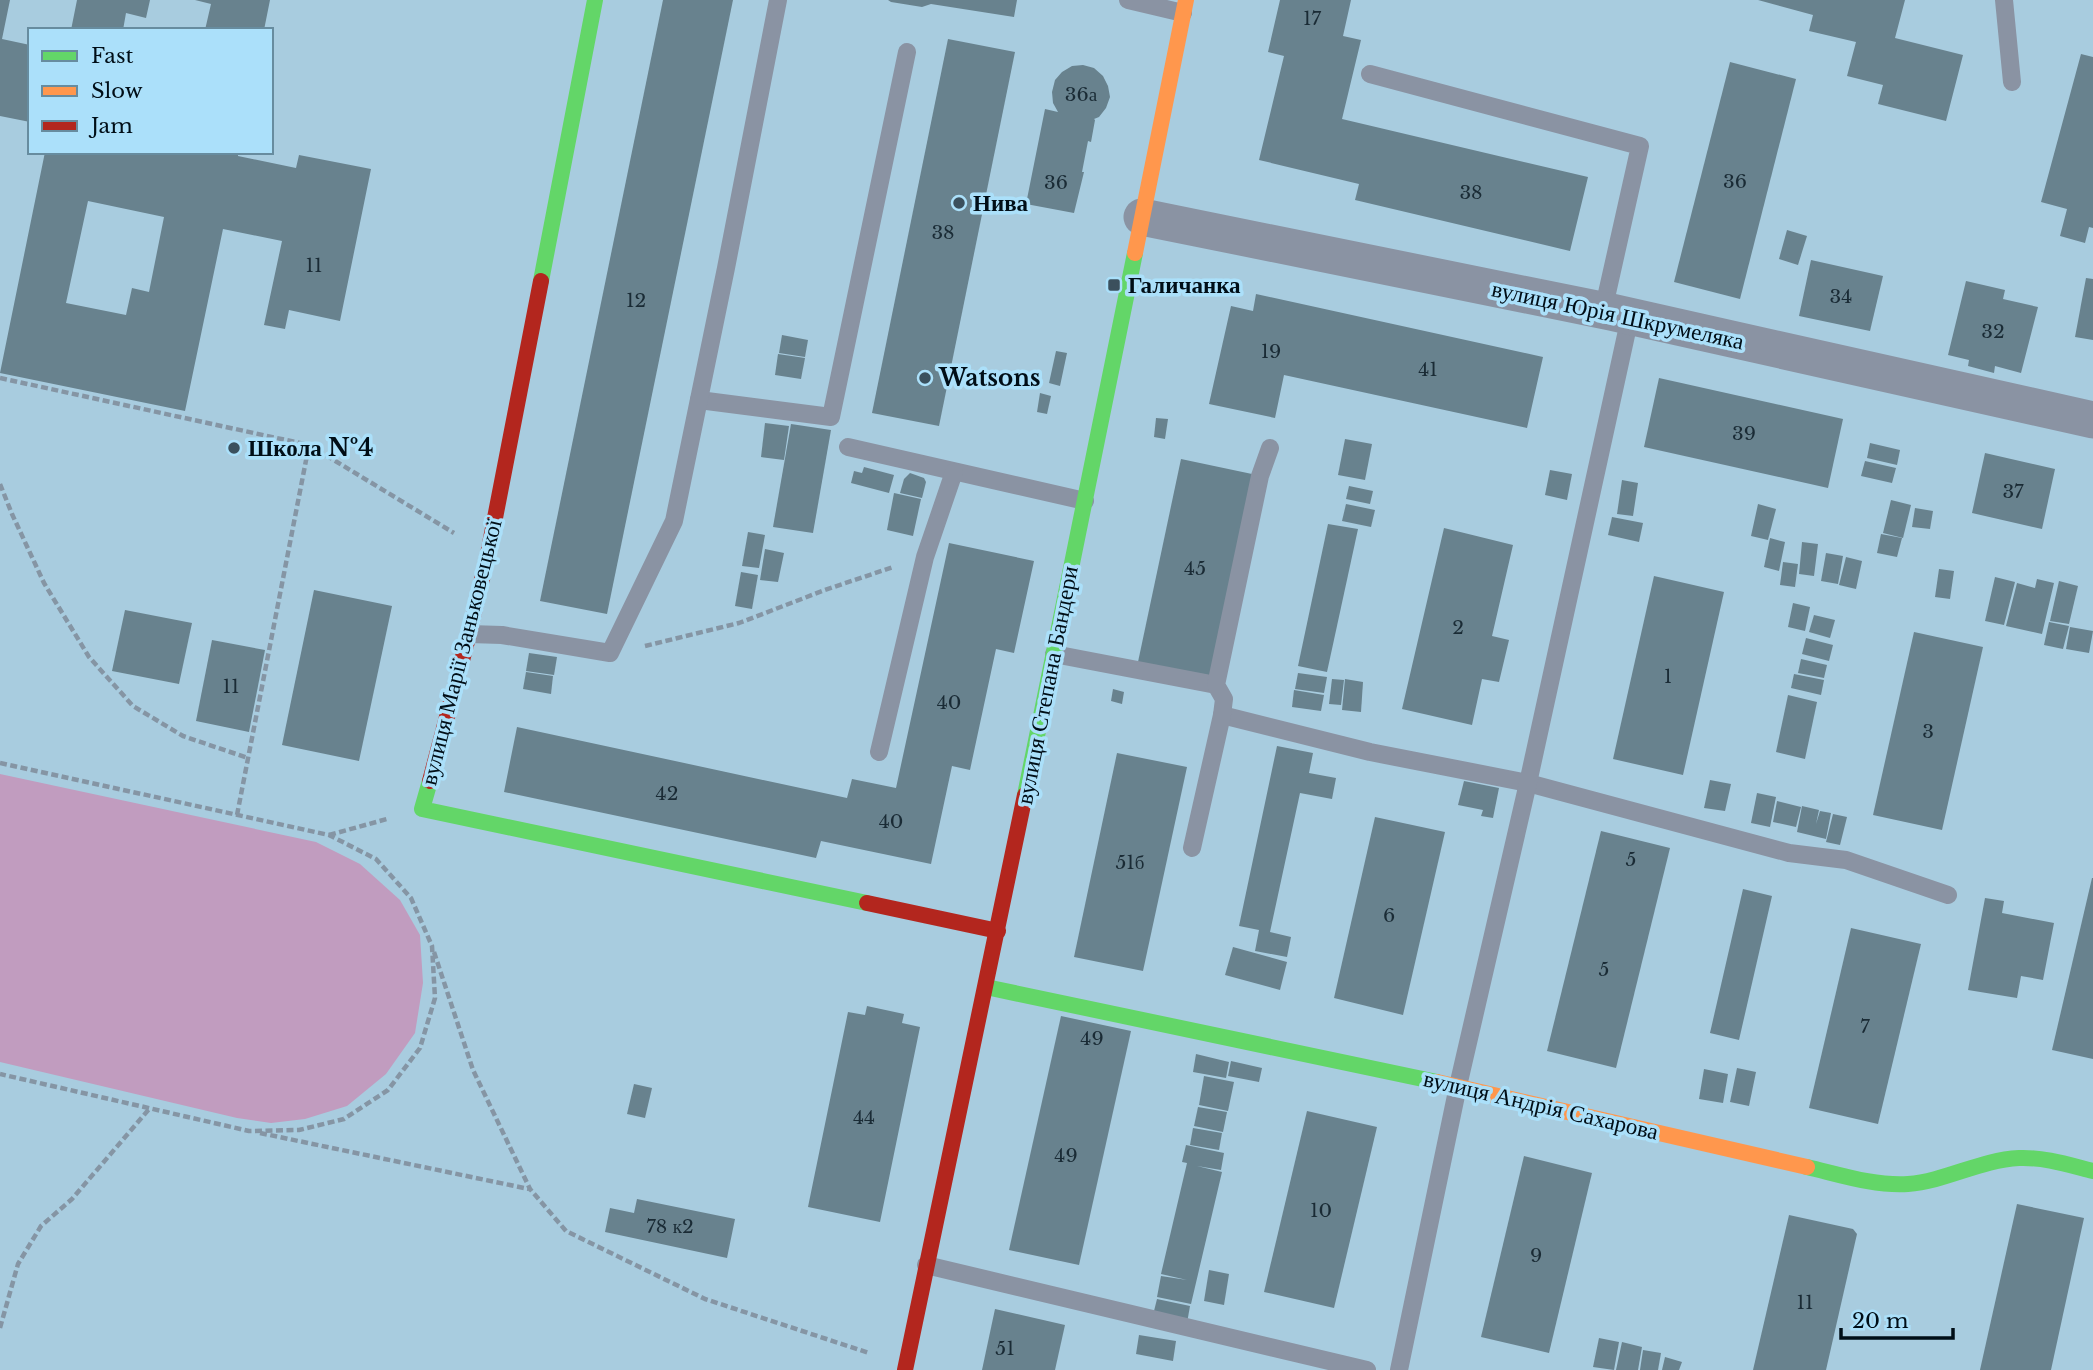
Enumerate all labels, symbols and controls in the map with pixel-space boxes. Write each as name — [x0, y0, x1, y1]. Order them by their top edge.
house number: 17 — [1303, 7, 1321, 30]
legend — [28, 28, 273, 154]
text: Fast — [91, 43, 133, 69]
text: Slow — [91, 78, 143, 104]
house number: 36а — [1065, 83, 1098, 106]
text: Jam — [88, 113, 133, 139]
house number: 36 — [1723, 170, 1747, 193]
house number: 36 — [1044, 171, 1068, 194]
house number: 38 — [1459, 181, 1483, 204]
place label: Нива — [973, 189, 1029, 217]
marker: Нива — [951, 195, 967, 211]
house number: 38 — [931, 221, 955, 244]
house number: 11 — [306, 254, 322, 277]
place label: Галичанка — [1128, 271, 1241, 299]
street label: вулиця Юрія Шкрумеляка — [1489, 275, 1747, 355]
marker: Галичанка — [1106, 277, 1122, 293]
house number: 34 — [1830, 285, 1852, 308]
house number: 12 — [626, 289, 646, 312]
house number: 32 — [1981, 320, 2005, 343]
house number: 19 — [1261, 340, 1281, 363]
house number: 41 — [1418, 358, 1438, 381]
place label: Watsons — [938, 364, 1041, 392]
marker: Watsons — [917, 370, 933, 386]
house number: 39 — [1732, 422, 1756, 445]
place label: Школа №4 — [248, 434, 374, 462]
marker: Школа №4 — [226, 440, 242, 456]
house number: 37 — [2002, 480, 2024, 503]
street label: вулиця Марії Заньковецької — [414, 516, 508, 788]
house number: 45 — [1184, 557, 1206, 580]
street label: вулиця Степана Бандери — [1010, 563, 1084, 807]
house number: 2 — [1452, 616, 1464, 639]
house number: 1 — [1664, 665, 1672, 688]
house number: 11 — [223, 675, 239, 698]
house number: 40 — [937, 691, 961, 714]
house number: 3 — [1922, 720, 1934, 743]
house number: 42 — [656, 782, 678, 805]
house number: 40 — [879, 810, 903, 833]
house number: 5 — [1626, 848, 1636, 871]
house number: 51б — [1116, 851, 1144, 874]
house number: 6 — [1383, 904, 1395, 927]
house number: 5 — [1599, 958, 1609, 981]
house number: 7 — [1860, 1015, 1870, 1038]
house number: 49 — [1080, 1027, 1104, 1050]
street label: вулиця Андрія Сахарова — [1421, 1064, 1661, 1146]
house number: 44 — [853, 1106, 875, 1129]
house number: 49 — [1054, 1144, 1078, 1167]
house number: 10 — [1310, 1199, 1332, 1222]
house number: 78 к2 — [646, 1215, 694, 1238]
house number: 9 — [1530, 1244, 1542, 1267]
house number: 11 — [1797, 1291, 1813, 1314]
scale bar — [1841, 1296, 1953, 1340]
text: 20 m — [1852, 1308, 1909, 1334]
house number: 51 — [995, 1337, 1015, 1360]

